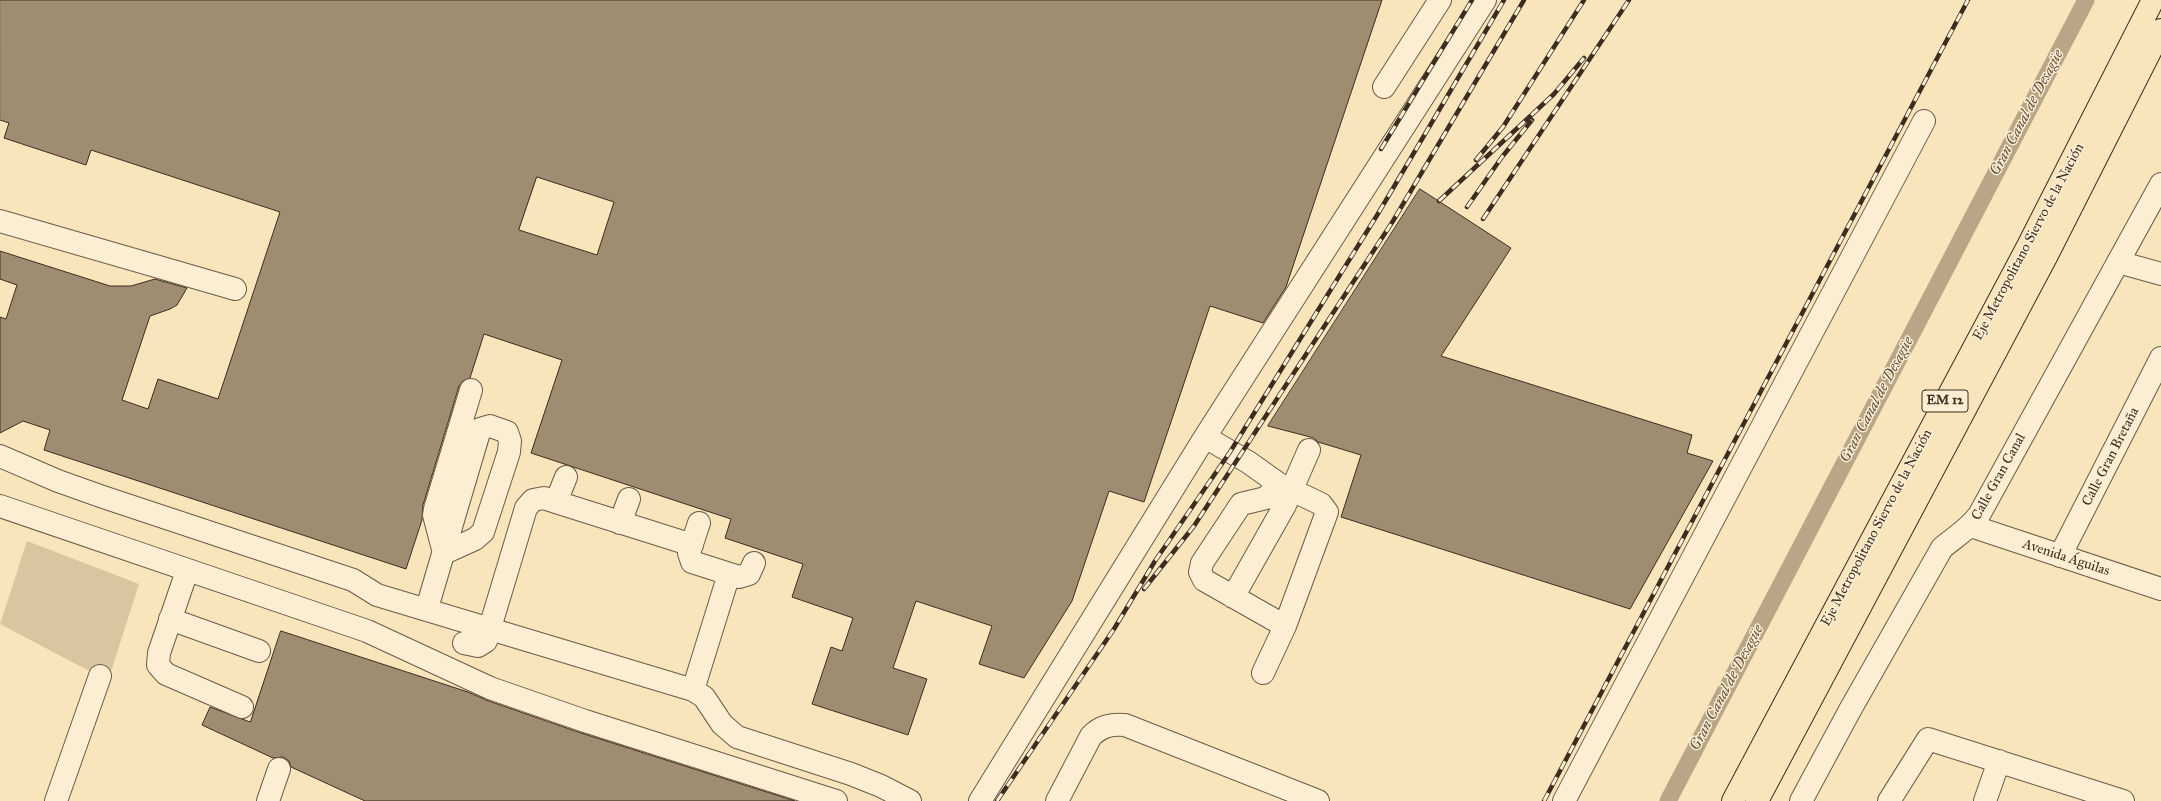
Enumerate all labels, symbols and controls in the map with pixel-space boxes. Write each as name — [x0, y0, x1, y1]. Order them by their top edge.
water label: Gran Canal de Desagüe — [1986, 47, 2068, 179]
street label: Eje Metropolitano Siervo de la Nación — [1970, 141, 2088, 343]
water label: Gran Canal de Desagüe — [1836, 334, 1918, 466]
road number: EM 12 — [1922, 390, 1968, 412]
street label: Calle Gran Bretaña — [2079, 405, 2143, 509]
street label: Eje Metropolitano Siervo de la Nación — [1818, 427, 1936, 629]
street label: Calle Gran Canal — [1968, 431, 2030, 523]
street label: Avenida Águilas — [2020, 536, 2112, 580]
water label: Gran Canal de Desagüe — [1686, 622, 1768, 754]

